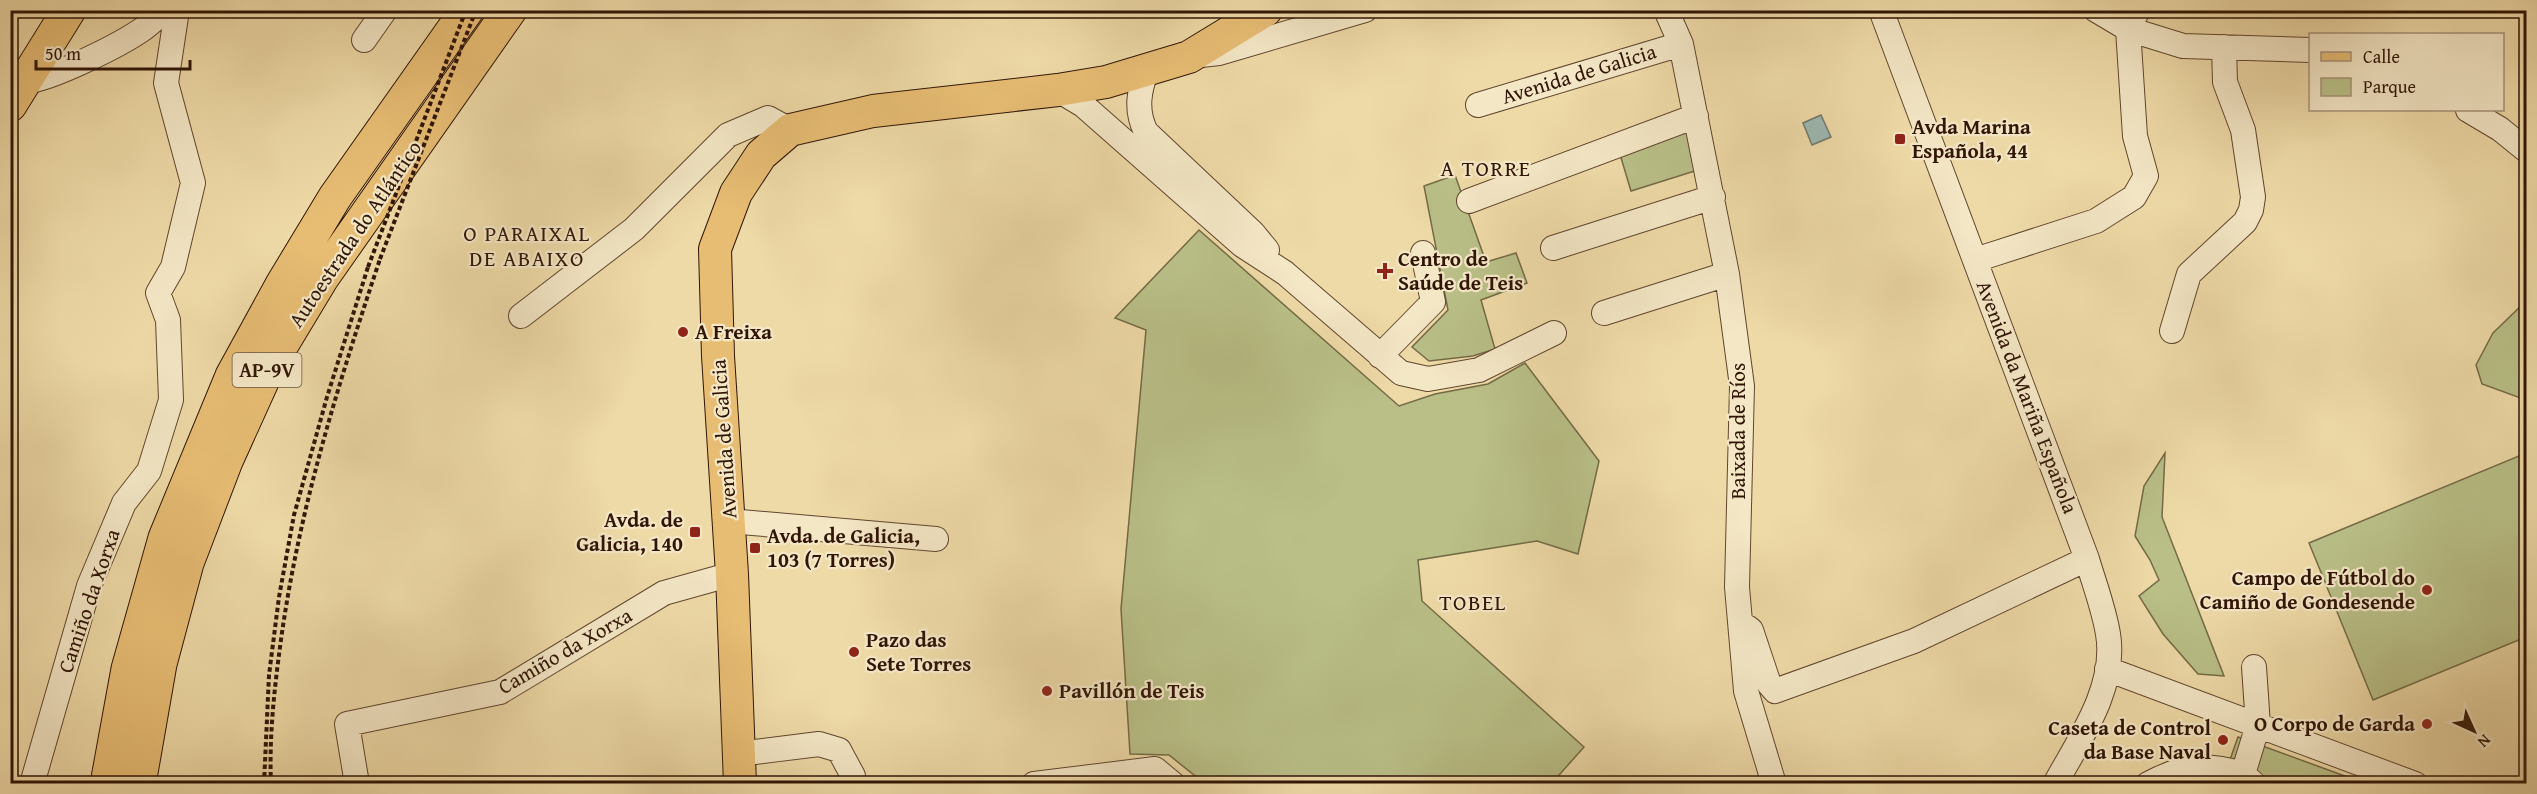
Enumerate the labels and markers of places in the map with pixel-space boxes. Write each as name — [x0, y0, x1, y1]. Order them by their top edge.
place label: Avda Marina Española, 44 — [1912, 111, 2031, 166]
marker: Avda Marina Española, 44 — [1893, 132, 1907, 146]
place label: Centro de Saúde de Teis — [1398, 243, 1523, 298]
marker: Centro de Saúde de Teis — [1376, 262, 1394, 280]
place label: A Freixa — [695, 316, 772, 347]
marker: A Freixa — [676, 325, 690, 339]
place label: Avda. de Galicia, 140 — [576, 504, 683, 559]
place label: Avda. de Galicia, 103 (7 Torres) — [767, 520, 920, 575]
marker: Avda. de Galicia, 140 — [688, 525, 702, 539]
marker: Avda. de Galicia, 103 (7 Torres) — [748, 541, 762, 555]
place label: Campo de Fútbol do Camiño de Gondesende — [2200, 562, 2415, 617]
marker: Campo de Fútbol do Camiño de Gondesende — [2420, 583, 2434, 597]
place label: Pazo das Sete Torres — [866, 624, 971, 679]
marker: Pazo das Sete Torres — [847, 645, 861, 659]
place label: Pavillón de Teis — [1059, 675, 1205, 706]
marker: Pavillón de Teis — [1040, 684, 1054, 698]
place label: O Corpo de Garda — [2254, 708, 2415, 739]
place label: Caseta de Control da Base Naval — [2048, 712, 2211, 767]
marker: O Corpo de Garda — [2420, 717, 2434, 731]
marker: Caseta de Control da Base Naval — [2216, 733, 2230, 747]

